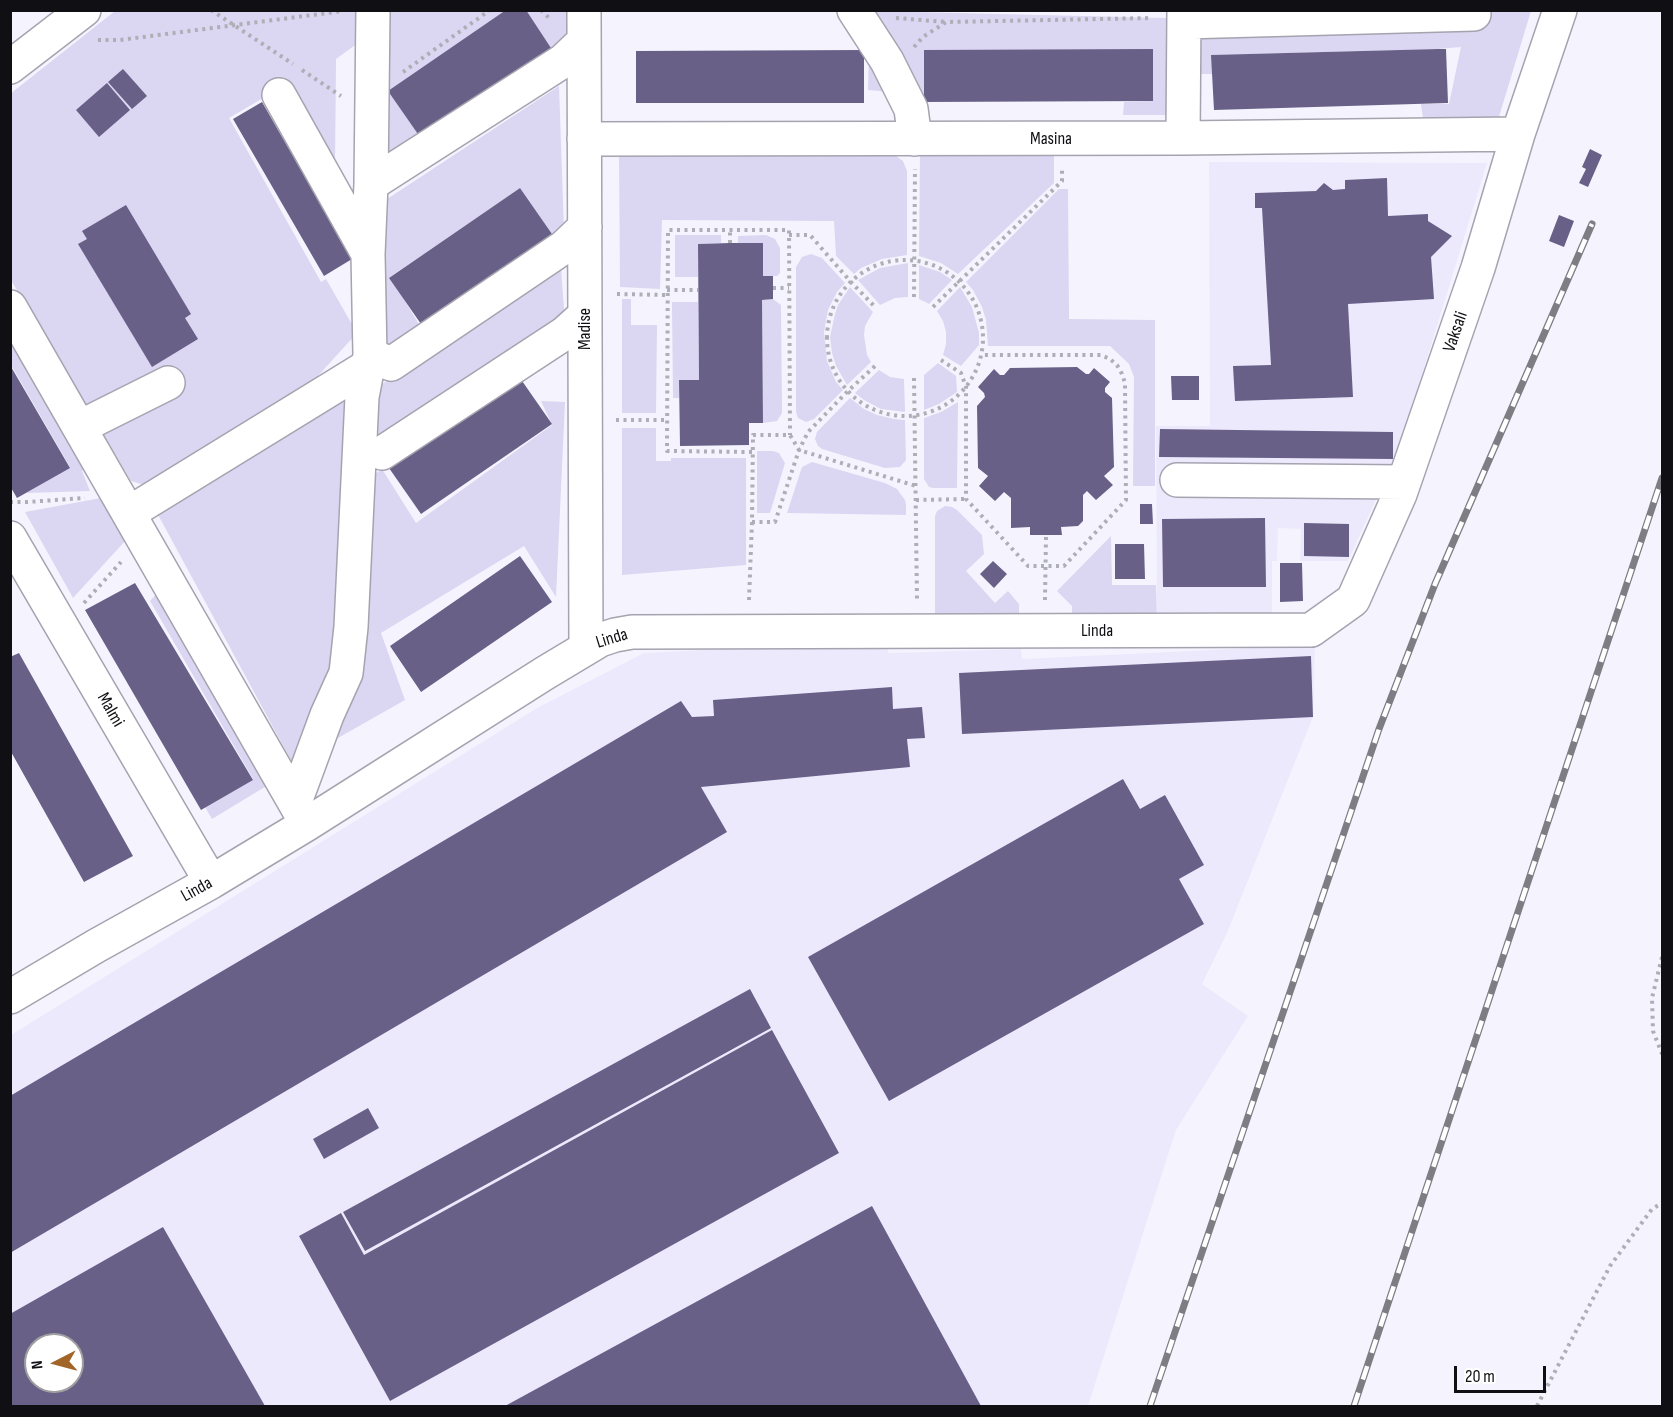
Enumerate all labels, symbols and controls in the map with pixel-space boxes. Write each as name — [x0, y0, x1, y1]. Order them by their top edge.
street label: Masina — [1030, 128, 1072, 150]
street label: Madise — [574, 308, 596, 350]
street label: Vaksali — [1439, 309, 1473, 355]
street label: Linda — [1081, 620, 1113, 642]
street label: Linda — [593, 624, 631, 654]
street label: Malmi — [92, 689, 128, 731]
street label: Linda — [178, 873, 216, 907]
north arrow — [24, 1333, 84, 1393]
scale bar — [1457, 1354, 1548, 1392]
text: N — [28, 1359, 47, 1370]
text: 20 m — [1465, 1366, 1495, 1387]

